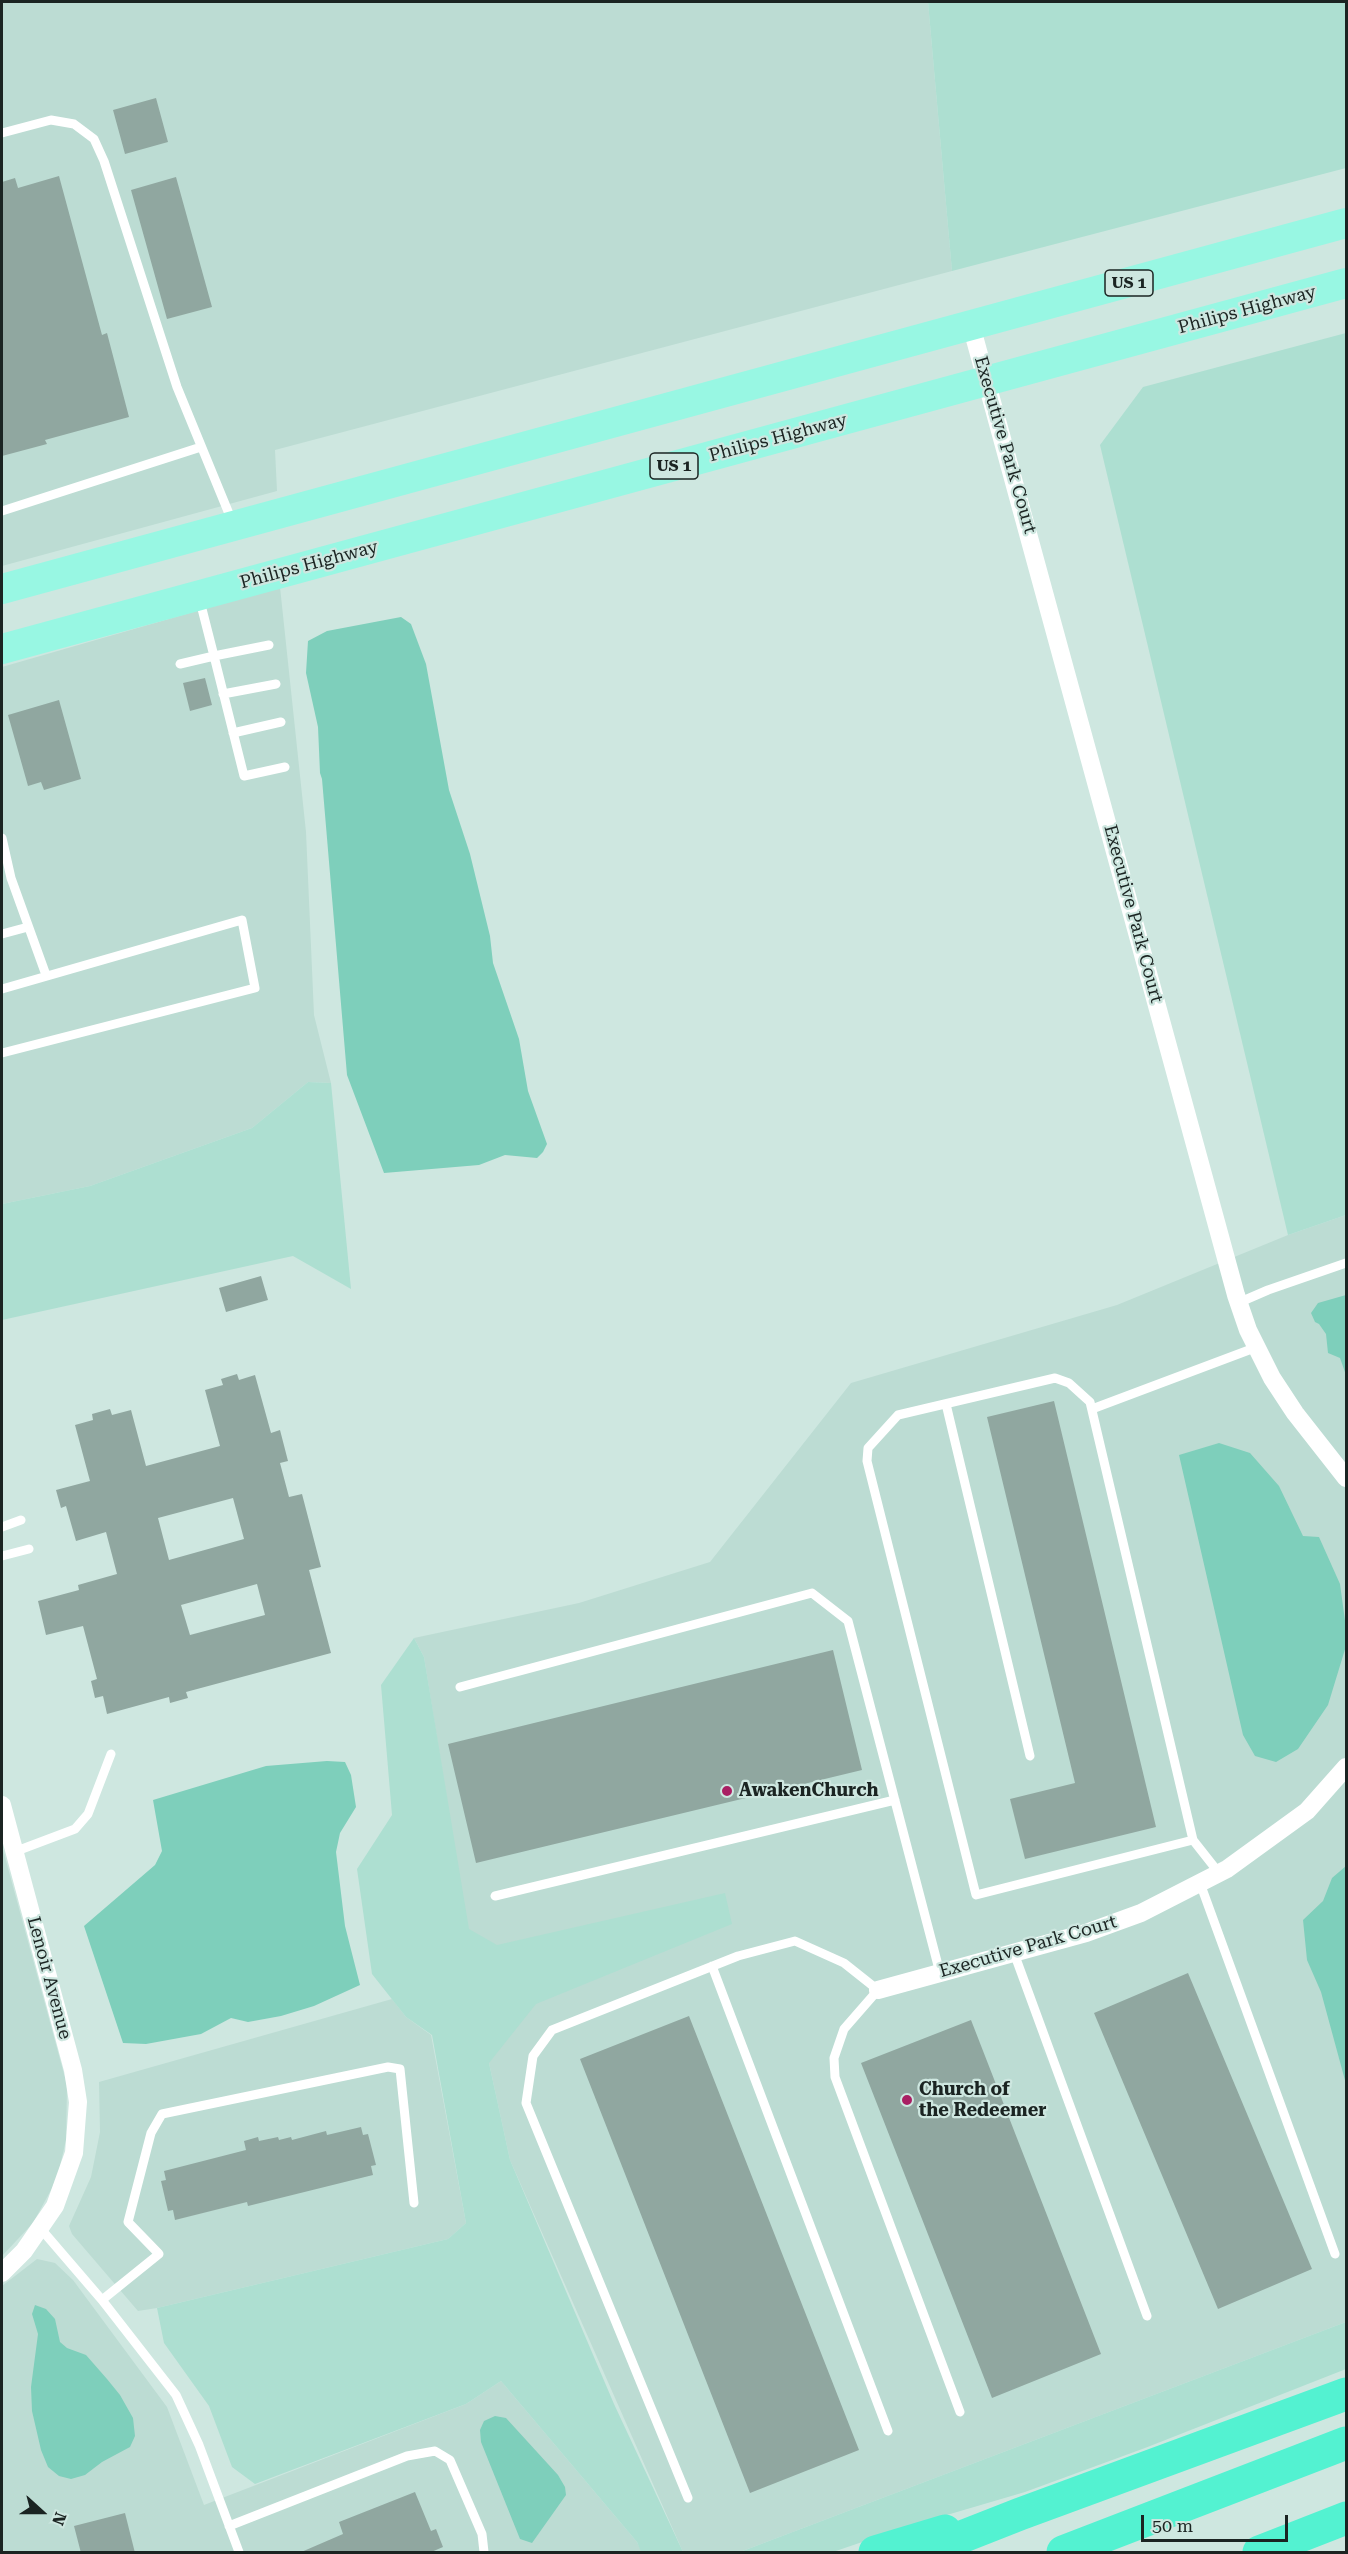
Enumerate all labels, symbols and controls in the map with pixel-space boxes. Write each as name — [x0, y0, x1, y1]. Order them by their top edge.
road number: US 1 — [1105, 270, 1153, 296]
street label: Philips Highway — [1176, 281, 1318, 339]
street label: Executive Park Court — [969, 354, 1041, 536]
street label: Philips Highway — [707, 409, 849, 467]
road number: US 1 — [650, 453, 698, 479]
street label: Philips Highway — [238, 536, 380, 594]
street label: Executive Park Court — [1099, 822, 1167, 1006]
place label: AwakenChurch — [739, 1780, 879, 1802]
marker: AwakenChurch — [720, 1784, 734, 1798]
street label: Executive Park Court — [937, 1911, 1119, 1983]
street label: Lenoir Avenue — [22, 1914, 76, 2042]
place label: Church of the Redeemer — [919, 2079, 1046, 2122]
marker: Church of the Redeemer — [900, 2093, 914, 2107]
north arrow — [12, 2482, 72, 2542]
scale bar — [1144, 2503, 1291, 2541]
text: N — [48, 2509, 70, 2528]
text: 50 m — [1152, 2515, 1193, 2536]

